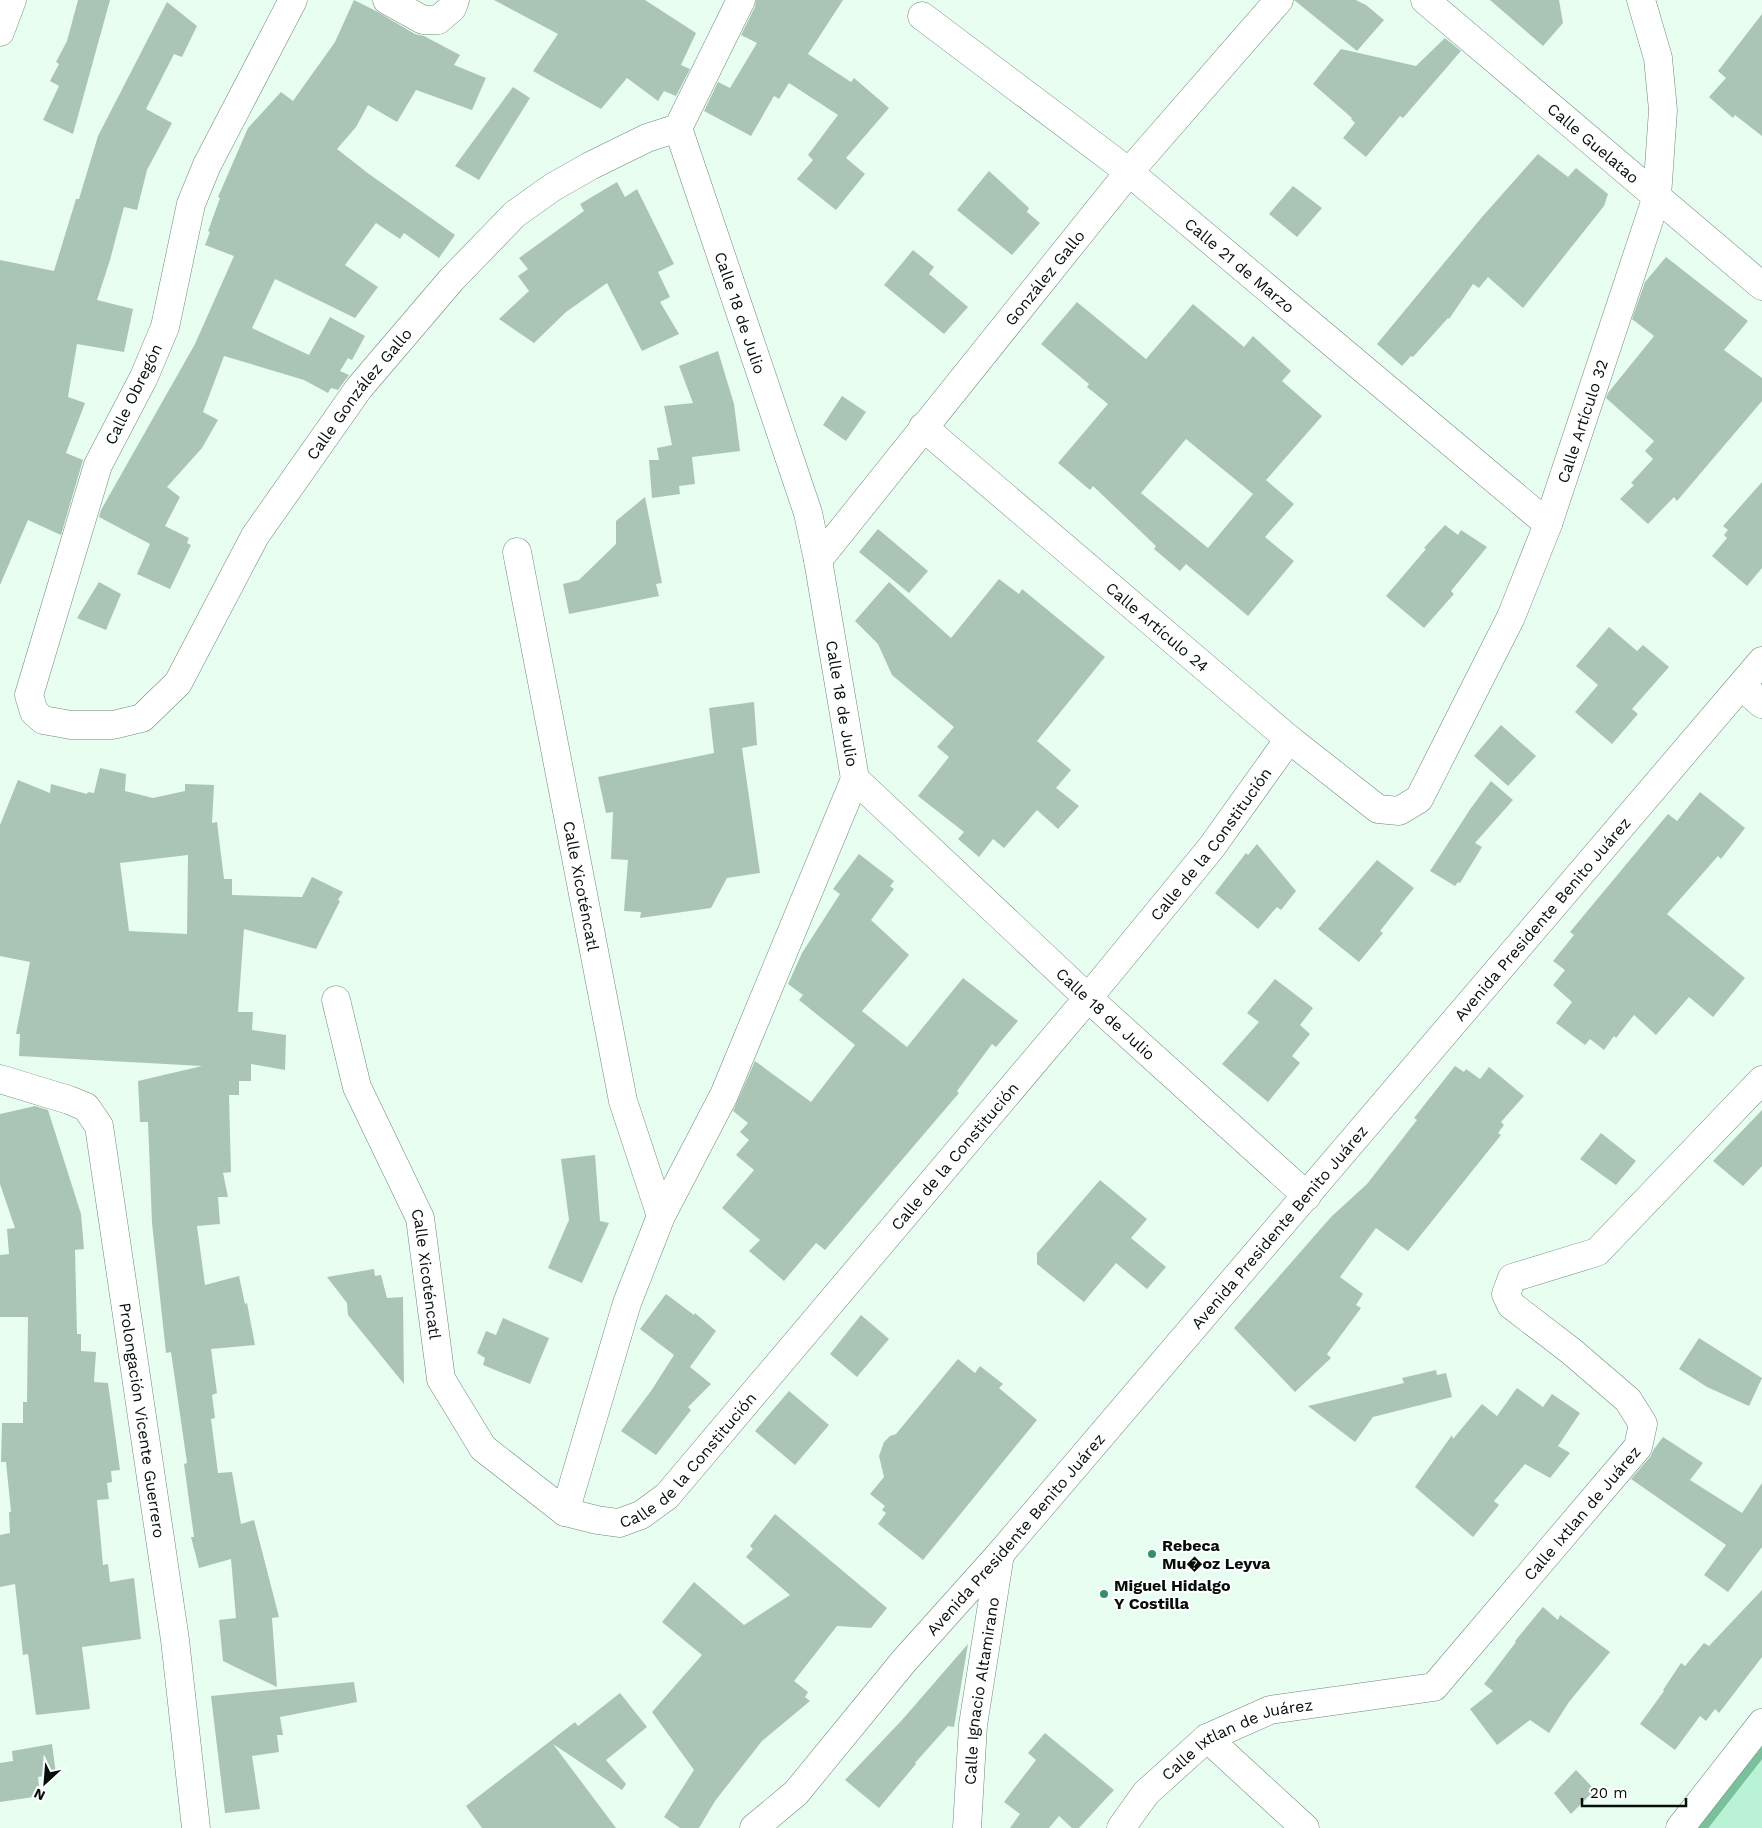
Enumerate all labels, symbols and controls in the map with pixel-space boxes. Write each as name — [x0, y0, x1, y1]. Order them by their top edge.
street label: Calle Guelatao — [1543, 99, 1643, 188]
street label: Calle 21 de Marzo — [1181, 214, 1298, 317]
street label: González Gallo — [1001, 226, 1089, 329]
street label: Calle 18 de Julio — [710, 249, 769, 376]
street label: Calle González Gallo — [303, 324, 416, 464]
street label: Calle Obregón — [101, 341, 166, 448]
street label: Calle Artículo 32 — [1553, 357, 1612, 486]
street label: Calle Artículo 24 — [1102, 578, 1212, 676]
street label: Calle 18 de Julio — [822, 639, 862, 768]
street label: Calle de la Constitución — [1147, 764, 1276, 925]
street label: Avenida Presidente Benito Juárez — [1450, 813, 1635, 1025]
street label: Calle Xicoténcatl — [559, 819, 603, 953]
street label: Calle 18 de Julio — [1052, 964, 1159, 1064]
street label: Calle de la Constitución — [887, 1079, 1023, 1234]
street label: Avenida Presidente Benito Juárez — [1187, 1122, 1372, 1333]
street label: Calle Xicoténcatl — [407, 1205, 445, 1340]
street label: Prolongación Vicente Guerrero — [115, 1301, 169, 1539]
street label: Calle de la Constitución — [617, 1389, 761, 1532]
street label: Avenida Presidente Benito Juárez — [923, 1430, 1109, 1639]
street label: Calle Ixtlan de Juárez — [1520, 1442, 1645, 1584]
place label: Rebeca Mu�oz Leyva — [1162, 1536, 1271, 1573]
marker: Rebeca Mu�oz Leyva — [1146, 1548, 1158, 1560]
place label: Miguel Hidalgo Y Costilla — [1114, 1576, 1231, 1613]
marker: Miguel Hidalgo Y Costilla — [1098, 1588, 1110, 1600]
street label: Calle Ignacio Altamirano — [961, 1596, 1003, 1785]
street label: Calle Ixtlan de Juárez — [1158, 1695, 1314, 1784]
north arrow — [20, 1758, 70, 1808]
scale bar — [1582, 1776, 1686, 1808]
text: 20 m — [1590, 1784, 1628, 1802]
text: N — [31, 1785, 47, 1804]

